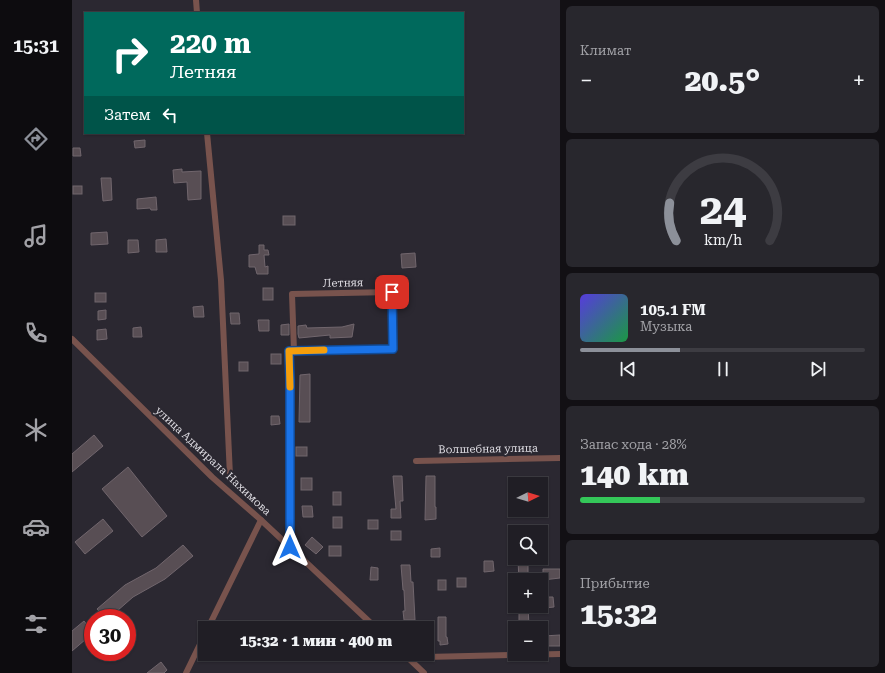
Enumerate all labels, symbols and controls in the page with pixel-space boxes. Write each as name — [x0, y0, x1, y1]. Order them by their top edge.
text: 220 m — [170, 27, 251, 60]
icon: right — [104, 28, 156, 80]
text: 15:31 — [13, 35, 59, 56]
text: Климат — [580, 43, 631, 58]
text: Летняя — [170, 61, 236, 82]
text: 20.5° — [685, 63, 760, 98]
text: − — [580, 68, 592, 93]
text: + — [853, 68, 865, 93]
icon: left — [159, 104, 181, 126]
text: Затем — [104, 106, 151, 124]
icon: directions — [22, 125, 50, 153]
text: 24 — [699, 185, 746, 234]
icon: music — [22, 222, 50, 250]
text: km/h — [703, 232, 742, 248]
pin — [375, 275, 409, 309]
street label: Летняя — [323, 276, 363, 290]
icon: arrive — [381, 281, 403, 303]
text: 105.1 FM — [640, 301, 706, 319]
icon: phone — [22, 319, 50, 347]
text: Музыка — [640, 319, 692, 334]
icon: previous — [617, 358, 639, 380]
icon: pause — [712, 358, 734, 380]
icon: next — [807, 358, 829, 380]
street label: улица Адмирала Нахимова — [153, 404, 273, 518]
icon: climate — [22, 416, 50, 444]
text: Запас хода · 28% — [580, 437, 687, 452]
street label: Волшебная улица — [438, 442, 538, 456]
text: 140 km — [580, 457, 689, 492]
north arrow — [508, 477, 548, 517]
map controls — [508, 477, 548, 661]
icon: car — [22, 513, 50, 541]
button: search — [508, 525, 548, 565]
position arrow — [269, 526, 311, 568]
button: + — [508, 573, 548, 613]
text: Прибытие — [580, 576, 650, 591]
text: 15:32 — [580, 596, 657, 631]
speed limit sign: 30 — [84, 609, 136, 661]
icon: filters — [22, 610, 50, 638]
button: − — [508, 621, 548, 661]
text: 15:32 · 1 мин · 400 m — [240, 632, 392, 650]

